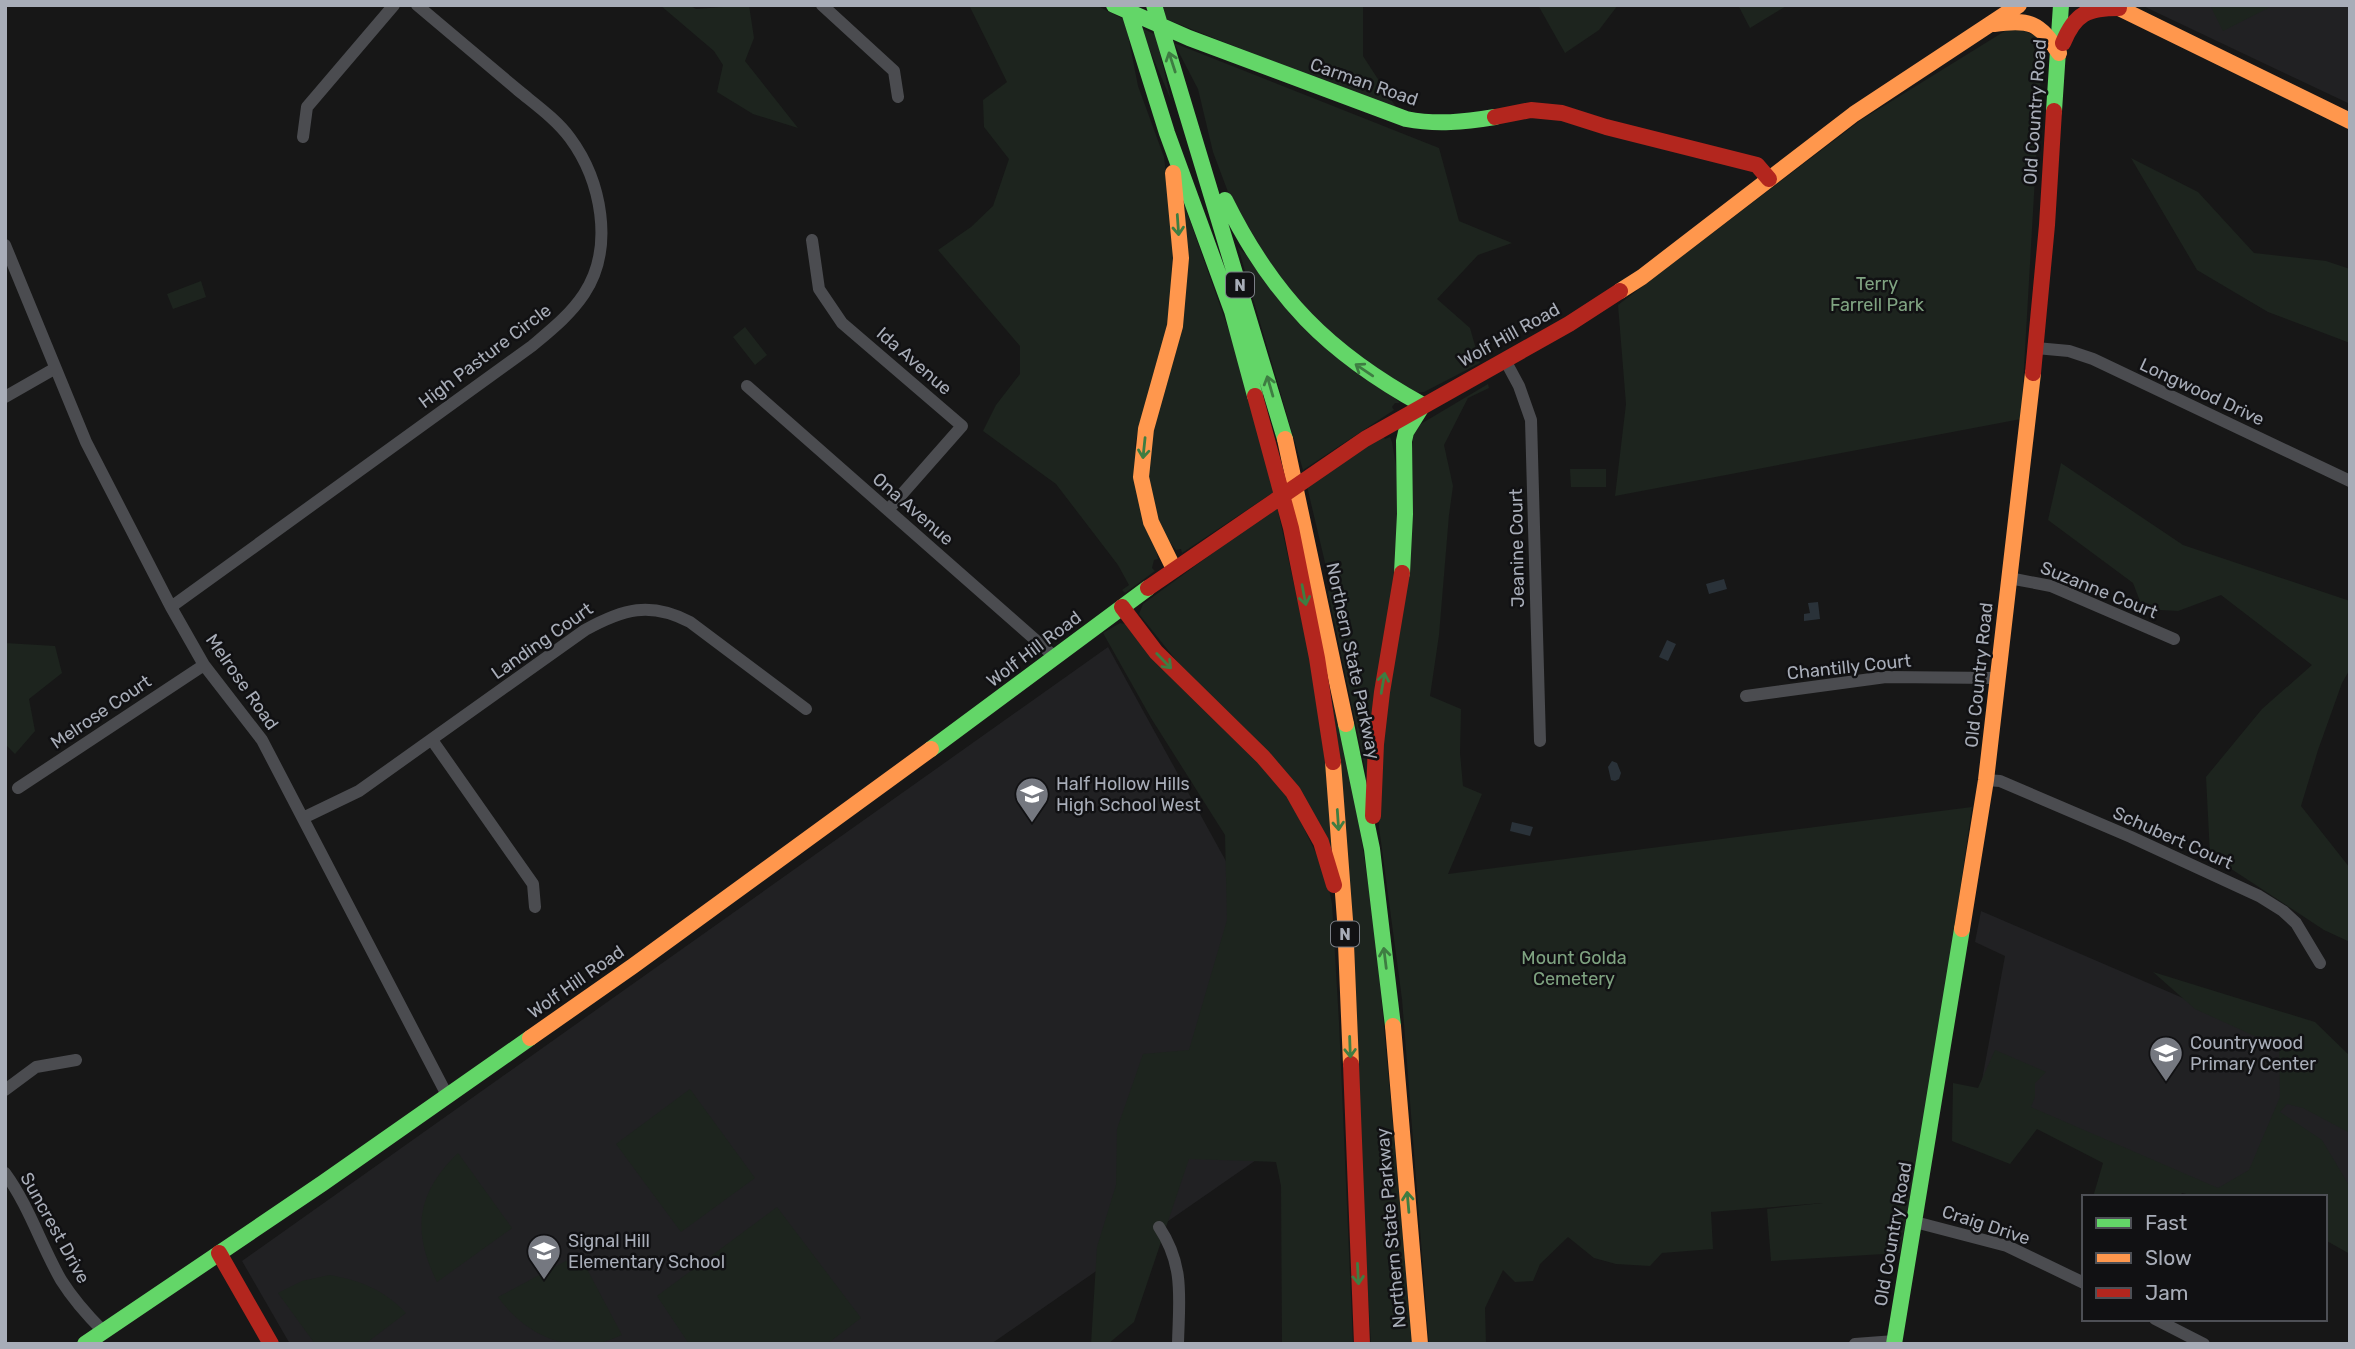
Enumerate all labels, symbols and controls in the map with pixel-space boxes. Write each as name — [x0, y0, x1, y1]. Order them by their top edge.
street label: Old Country Road — [2019, 38, 2051, 186]
one-way arrow — [1165, 51, 1178, 73]
street label: Carman Road — [1307, 53, 1421, 111]
one-way arrow — [1172, 214, 1185, 237]
road number: N — [1226, 272, 1254, 298]
park label: Terry Farrell Park — [1830, 273, 1925, 316]
street label: Wolf Hill Road — [1454, 298, 1564, 372]
street label: High Pasture Circle — [414, 299, 556, 413]
street label: Ida Avenue — [872, 322, 956, 400]
street label: Longwood Drive — [2136, 353, 2268, 431]
one-way arrow — [1355, 363, 1374, 377]
one-way arrow — [1262, 376, 1275, 398]
one-way arrow — [1137, 437, 1150, 459]
street label: Ona Avenue — [868, 468, 958, 550]
street label: Jeanine Court — [1505, 488, 1529, 608]
street label: Suzanne Court — [2037, 556, 2161, 624]
street label: Northern State Parkway — [1321, 561, 1385, 762]
one-way arrow — [1298, 583, 1311, 606]
street label: Landing Court — [487, 598, 597, 684]
street label: Old Country Road — [1960, 601, 1998, 749]
street label: Wolf Hill Road — [982, 606, 1086, 692]
street label: Melrose Road — [201, 630, 283, 734]
street label: Chantilly Court — [1786, 650, 1912, 684]
one-way arrow — [1156, 652, 1173, 669]
street label: Melrose Court — [47, 670, 155, 754]
one-way arrow — [1377, 672, 1391, 695]
place label: Half Hollow Hills High School West — [1056, 773, 1201, 816]
school or university icon: Half Hollow Hills High School West — [1013, 775, 1051, 824]
street label: Schubert Court — [2110, 802, 2236, 874]
one-way arrow — [1332, 808, 1345, 831]
road number: N — [1331, 922, 1359, 946]
street label: Wolf Hill Road — [524, 941, 628, 1023]
one-way arrow — [1378, 947, 1391, 970]
park label: Mount Golda Cemetery — [1521, 947, 1627, 990]
place label: Countrywood Primary Center — [2190, 1032, 2316, 1075]
school or university icon: Countrywood Primary Center — [2147, 1034, 2185, 1083]
one-way arrow — [1343, 1035, 1356, 1058]
street label: Northern State Parkway — [1371, 1127, 1411, 1329]
street label: Old Country Road — [1869, 1160, 1917, 1308]
street label: Suncrest Drive — [15, 1169, 95, 1287]
one-way arrow — [1401, 1192, 1414, 1214]
legend — [2082, 1195, 2327, 1321]
street label: Craig Drive — [1939, 1200, 2033, 1250]
text: Fast — [2145, 1210, 2187, 1235]
place label: Signal Hill Elementary School — [568, 1230, 725, 1273]
school or university icon: Signal Hill Elementary School — [525, 1232, 563, 1281]
text: Slow — [2145, 1245, 2192, 1270]
one-way arrow — [1352, 1263, 1365, 1286]
text: Jam — [2145, 1280, 2189, 1305]

